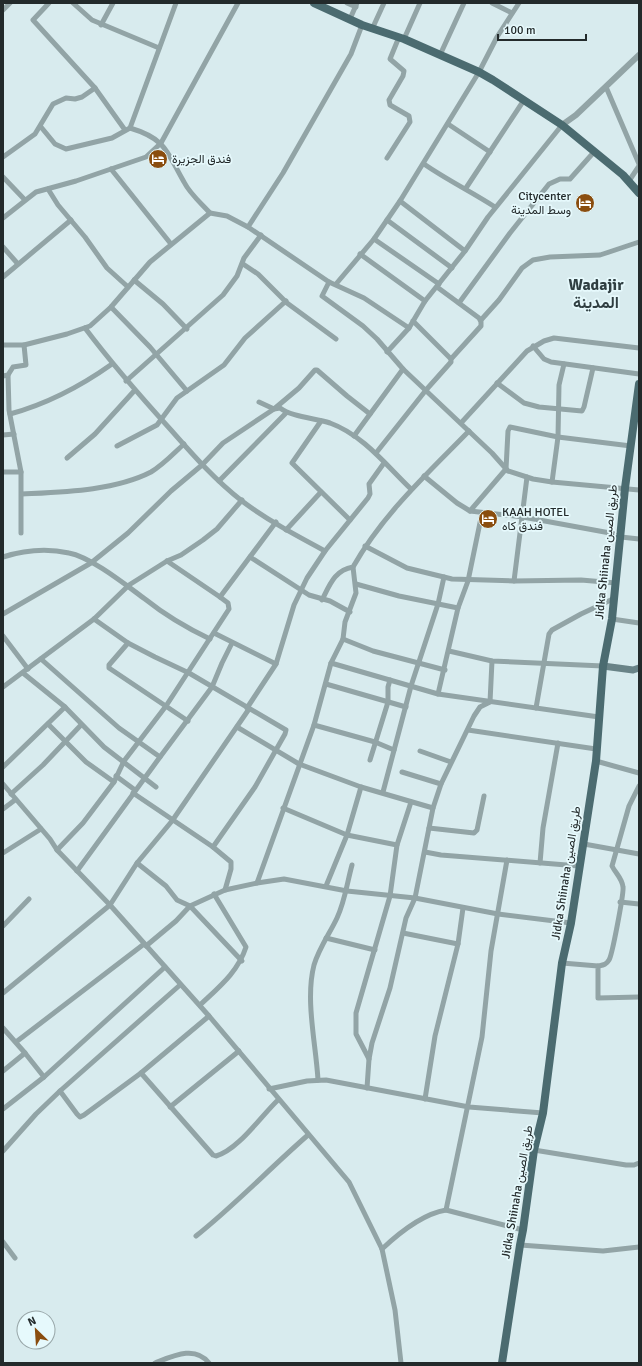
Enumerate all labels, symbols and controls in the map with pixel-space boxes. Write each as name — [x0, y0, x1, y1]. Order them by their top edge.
scale bar — [498, 16, 586, 42]
text: 100 m — [504, 23, 536, 38]
hotel icon: فندق الجزيرة — [147, 148, 169, 170]
place label: فندق الجزيرة — [172, 152, 231, 167]
place label: Citycenter وسط المدينة — [511, 189, 572, 218]
hotel icon: Citycenter وسط المدينة — [574, 192, 596, 214]
district label: Wadajir المدينة — [569, 275, 624, 313]
street label: Jidka Shiinaha طريق الصين — [592, 484, 621, 620]
place label: KAAH HOTEL فندق كاه — [502, 505, 569, 534]
hotel icon: KAAH HOTEL فندق كاه — [477, 508, 499, 530]
street label: Jidka Shiinaha طريق الصين — [548, 805, 585, 941]
street label: Jidka Shiinaha طريق الصين — [498, 1124, 537, 1260]
north arrow — [16, 1310, 56, 1350]
text: N — [26, 1314, 38, 1329]

